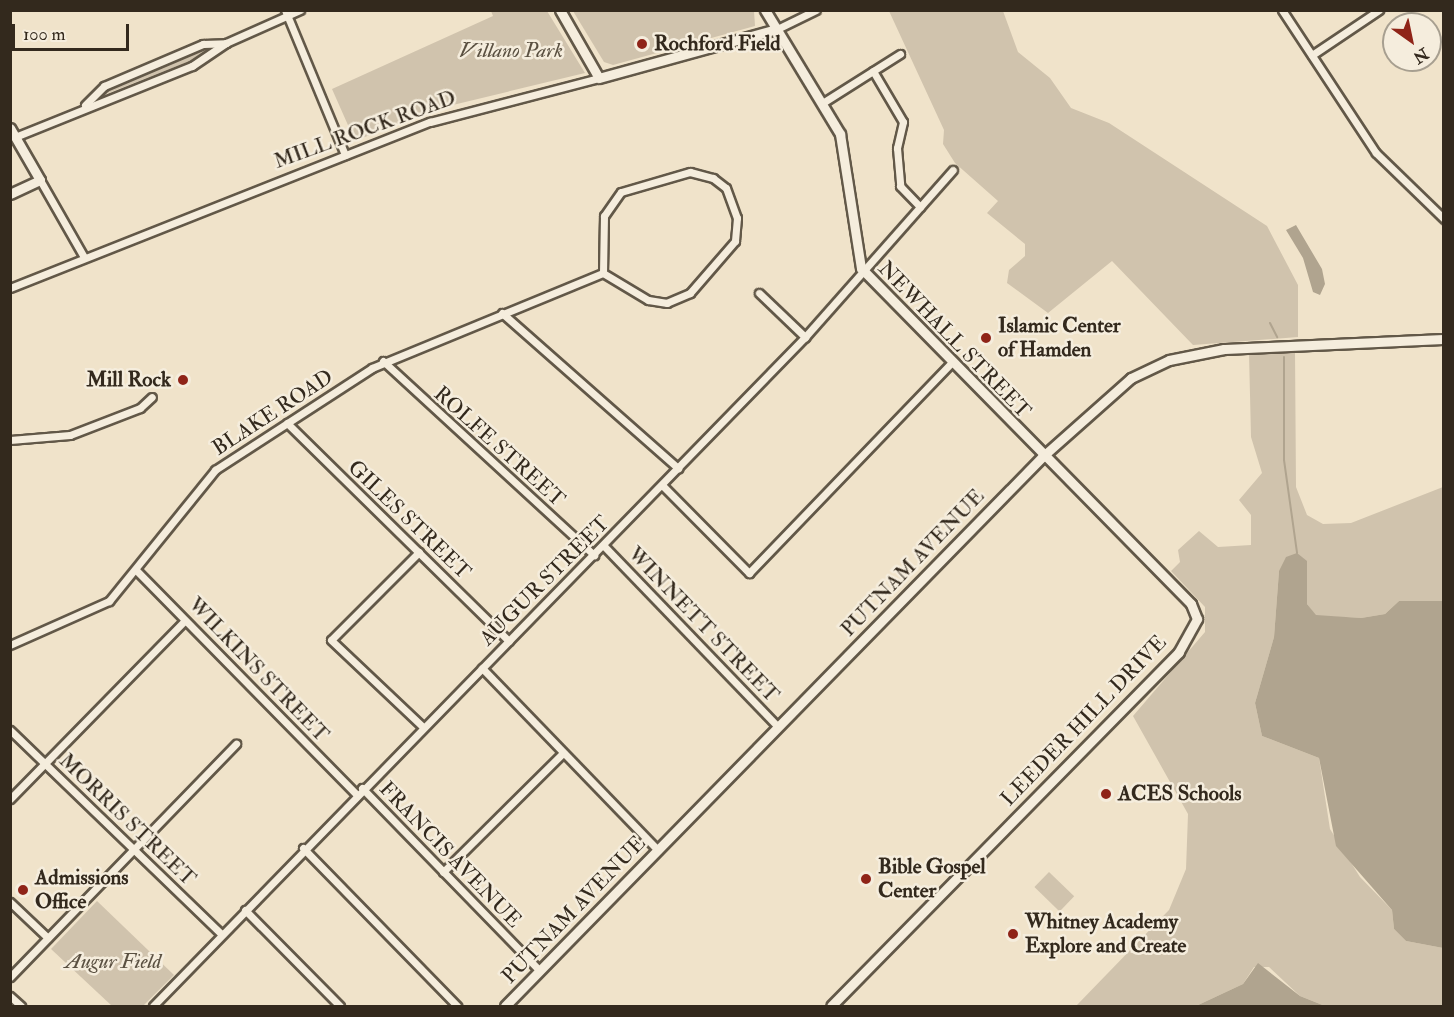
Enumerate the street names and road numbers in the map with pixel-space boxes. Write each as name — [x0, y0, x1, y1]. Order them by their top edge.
street label: MILL ROCK ROAD — [271, 85, 459, 175]
street label: NEWHALL STREET — [872, 256, 1036, 424]
street label: BLAKE ROAD — [208, 365, 338, 461]
street label: ROLFE STREET — [428, 382, 570, 512]
street label: GILES STREET — [342, 455, 476, 585]
street label: PUTNAM AVENUE — [836, 484, 990, 642]
street label: AUGUR STREET — [475, 511, 615, 651]
street label: WINNETT STREET — [622, 542, 784, 708]
street label: WILKINS STREET — [183, 592, 333, 748]
street label: LEEDER HILL DRIVE — [996, 630, 1172, 812]
street label: MORRIS STREET — [54, 748, 200, 892]
street label: FRANCIS AVENUE — [374, 777, 526, 933]
street label: PUTNAM AVENUE — [497, 831, 651, 989]

